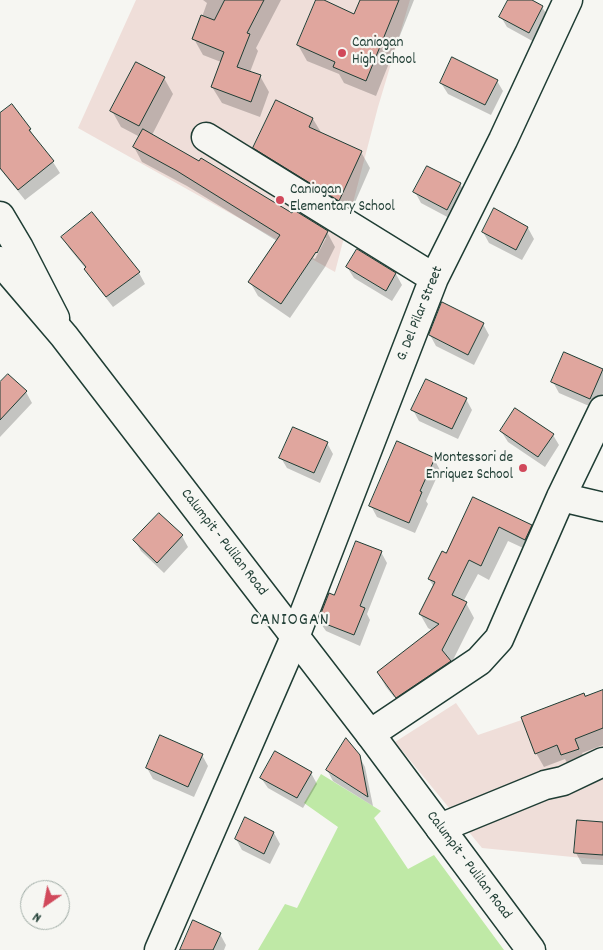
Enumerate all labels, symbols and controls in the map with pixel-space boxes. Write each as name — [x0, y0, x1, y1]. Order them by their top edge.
place label: Caniogan High School — [352, 35, 416, 70]
marker: Caniogan High School — [336, 47, 348, 59]
place label: Caniogan Elementary School — [290, 182, 395, 217]
marker: Caniogan Elementary School — [274, 194, 286, 206]
street label: G. Del Pilar Street — [394, 264, 448, 364]
place label: Montessori de Enriquez School — [426, 450, 513, 485]
marker: Montessori de Enriquez School — [517, 462, 529, 474]
street label: Calumpit - Pulilan Road — [176, 486, 270, 600]
district label: CANIOGAN — [249, 611, 331, 633]
street label: Calumpit - Pulilan Road — [422, 808, 514, 924]
north arrow — [20, 880, 70, 930]
text: N — [29, 906, 46, 927]

